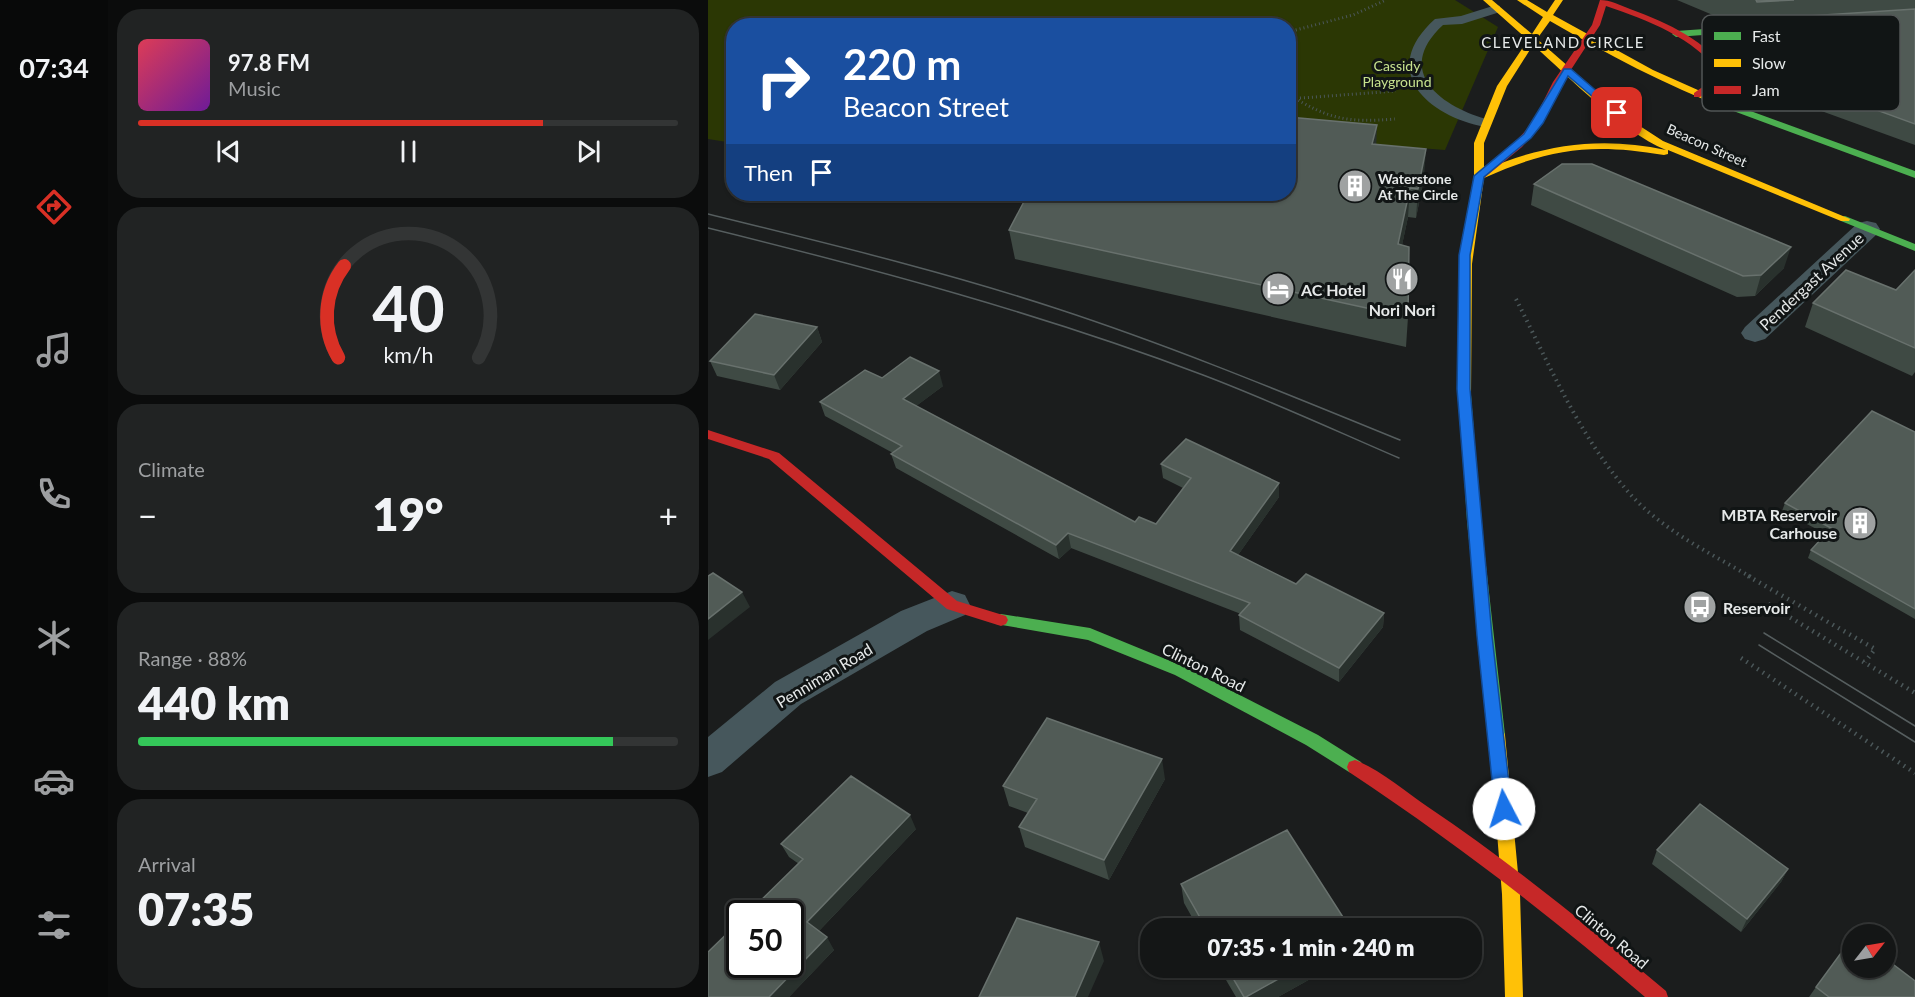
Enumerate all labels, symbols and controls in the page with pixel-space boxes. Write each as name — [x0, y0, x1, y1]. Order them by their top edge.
legend — [1702, 15, 1900, 111]
text: Fast — [1752, 26, 1781, 45]
district label: CLEVELAND CIRCLE — [1481, 33, 1645, 51]
text: 220 m — [843, 39, 961, 89]
icon: right — [744, 42, 822, 120]
text: 97.8 FM — [228, 49, 310, 76]
text: 07:34 — [19, 51, 89, 84]
text: Slow — [1752, 53, 1786, 72]
park label: Cassidy Playground — [1362, 57, 1432, 90]
text: Music — [228, 76, 281, 100]
text: Jam — [1752, 80, 1780, 99]
pin — [1591, 87, 1642, 138]
text: Beacon Street — [843, 90, 1009, 123]
icon: arrive — [1600, 96, 1633, 129]
street label: Beacon Street — [1664, 120, 1750, 170]
icon: previous — [212, 135, 245, 168]
icon: pause — [392, 135, 425, 168]
icon: next — [572, 135, 605, 168]
icon: arrive — [805, 156, 838, 189]
text: Then — [744, 159, 793, 186]
building icon: Waterstone At The Circle — [1337, 168, 1373, 204]
place label: Waterstone At The Circle — [1377, 170, 1459, 203]
icon: directions — [33, 186, 75, 228]
street label: Pendergast Avenue — [1755, 228, 1867, 334]
restaurant icon: Nori Nori — [1384, 261, 1420, 297]
text: 40 — [372, 270, 444, 345]
hotel icon: AC Hotel — [1260, 271, 1296, 307]
place label: AC Hotel — [1300, 280, 1366, 299]
place label: Nori Nori — [1369, 300, 1435, 319]
icon: music — [33, 329, 75, 371]
text: km/h — [383, 342, 433, 368]
text: Climate — [138, 457, 205, 481]
icon: phone — [33, 473, 75, 515]
text: 19° — [373, 487, 443, 541]
text: − — [138, 495, 157, 535]
text: + — [659, 495, 678, 535]
place label: MBTA Reservoir Carhouse — [1721, 505, 1837, 542]
building icon: MBTA Reservoir Carhouse — [1842, 505, 1878, 541]
bus stop icon: Reservoir — [1682, 589, 1718, 625]
place label: Reservoir — [1723, 598, 1790, 617]
icon: climate — [33, 617, 75, 659]
street label: Penniman Road — [772, 639, 876, 711]
street label: Clinton Road — [1159, 639, 1249, 695]
text: Range · 88% — [138, 646, 247, 670]
text: 440 km — [138, 676, 290, 730]
icon: car — [33, 760, 75, 802]
position arrow — [1472, 777, 1536, 841]
text: Arrival — [138, 852, 196, 876]
text: 07:35 — [138, 882, 254, 936]
speed limit sign: 50 — [726, 900, 804, 978]
street label: Clinton Road — [1571, 900, 1653, 972]
icon: filters — [33, 904, 75, 946]
north arrow — [1842, 924, 1896, 978]
map controls — [1842, 924, 1896, 978]
text: 07:35 · 1 min · 240 m — [1208, 934, 1414, 961]

